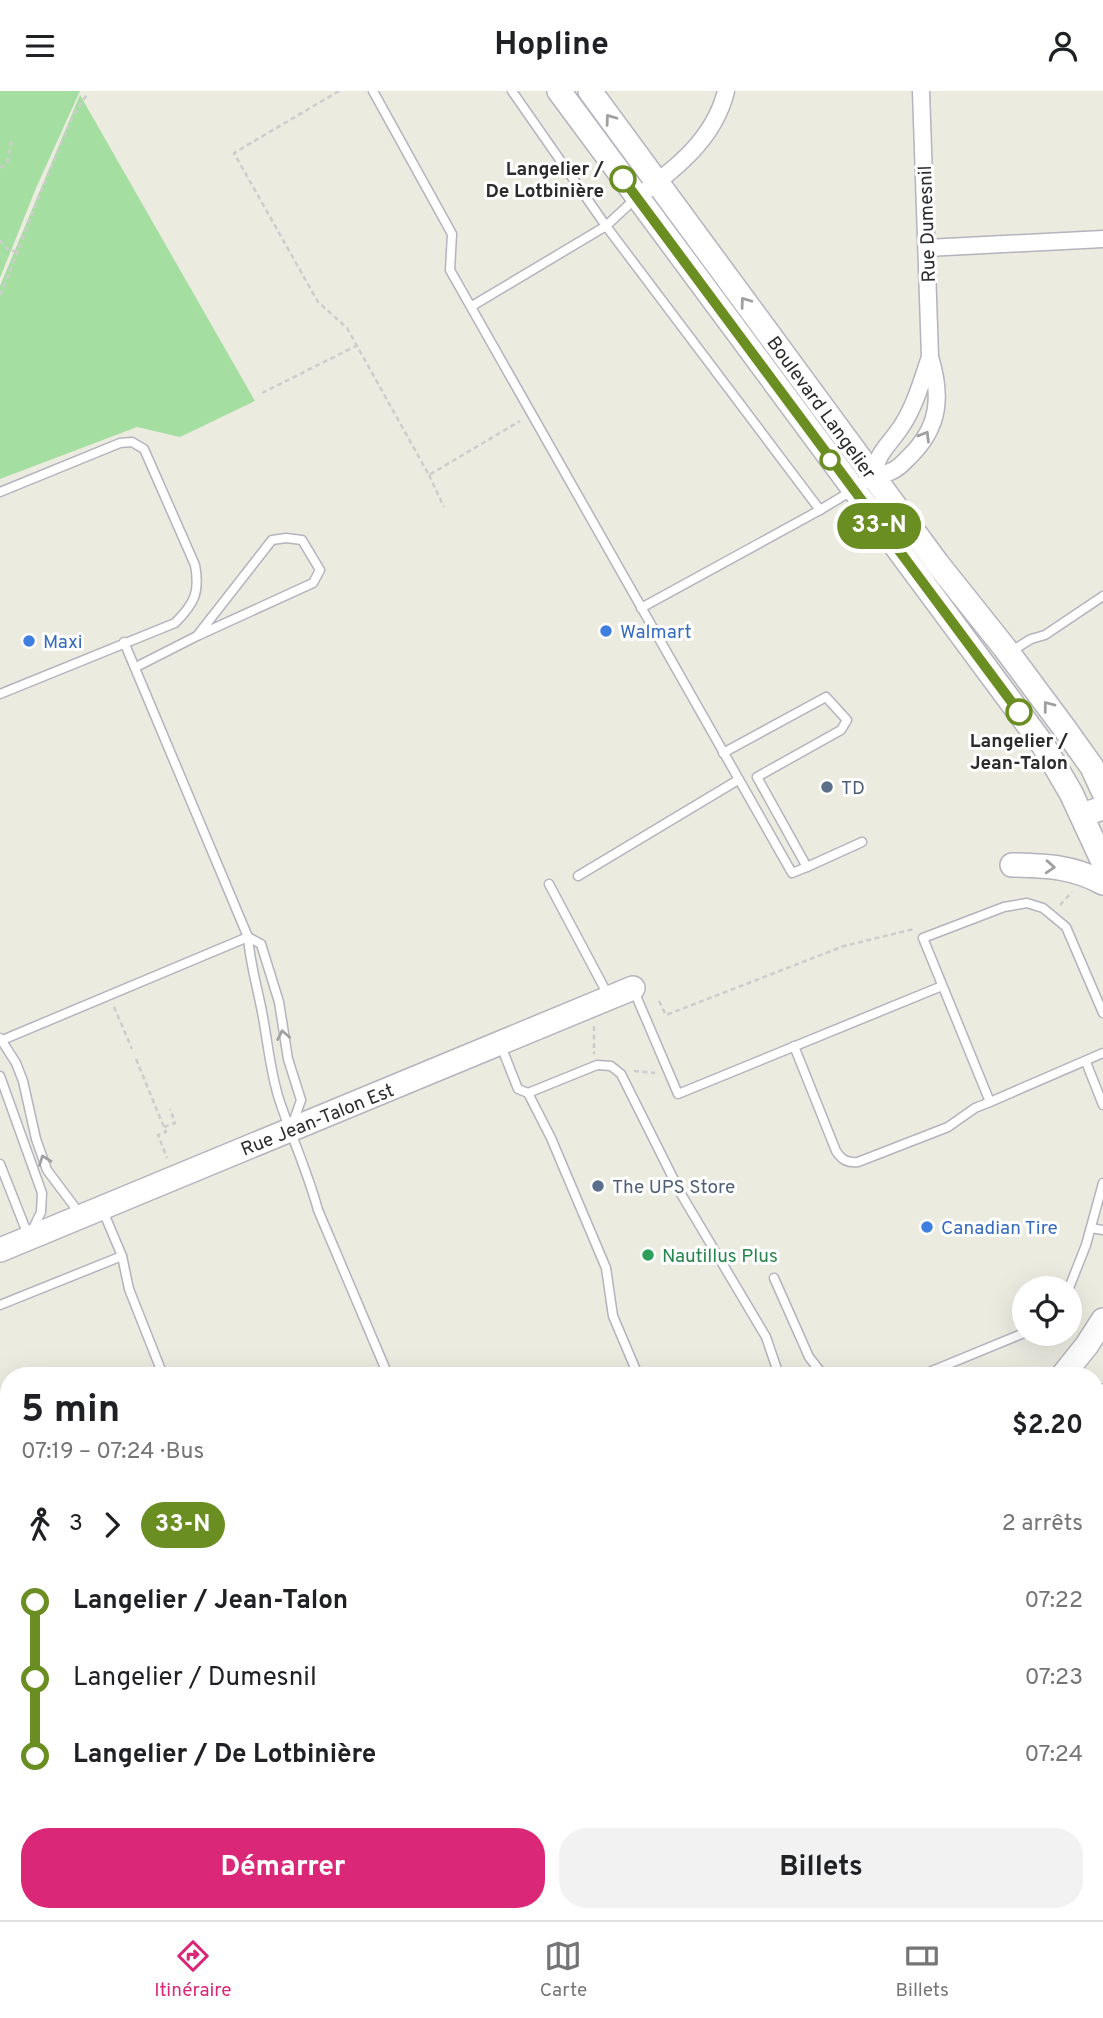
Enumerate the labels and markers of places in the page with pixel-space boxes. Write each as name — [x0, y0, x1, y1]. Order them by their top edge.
place label: Langelier / De Lotbinière — [485, 158, 604, 204]
marker: Langelier / De Lotbinière — [610, 166, 636, 192]
unlabelled marker — [820, 450, 840, 470]
place label: Walmart — [620, 621, 692, 645]
marker: Walmart — [598, 623, 614, 639]
place label: Maxi — [43, 631, 83, 655]
marker: Maxi — [21, 633, 37, 649]
marker: Langelier / Jean-Talon — [1006, 699, 1032, 725]
place label: Langelier / Jean-Talon — [970, 730, 1068, 776]
place label: TD — [841, 777, 865, 801]
marker: TD — [819, 779, 835, 795]
place label: The UPS Store — [612, 1176, 735, 1200]
marker: The UPS Store — [590, 1178, 606, 1194]
place label: Canadian Tire — [941, 1217, 1058, 1241]
marker: Canadian Tire — [919, 1219, 935, 1235]
place label: Nautillus Plus — [662, 1245, 778, 1269]
marker: Nautillus Plus — [640, 1247, 656, 1263]

